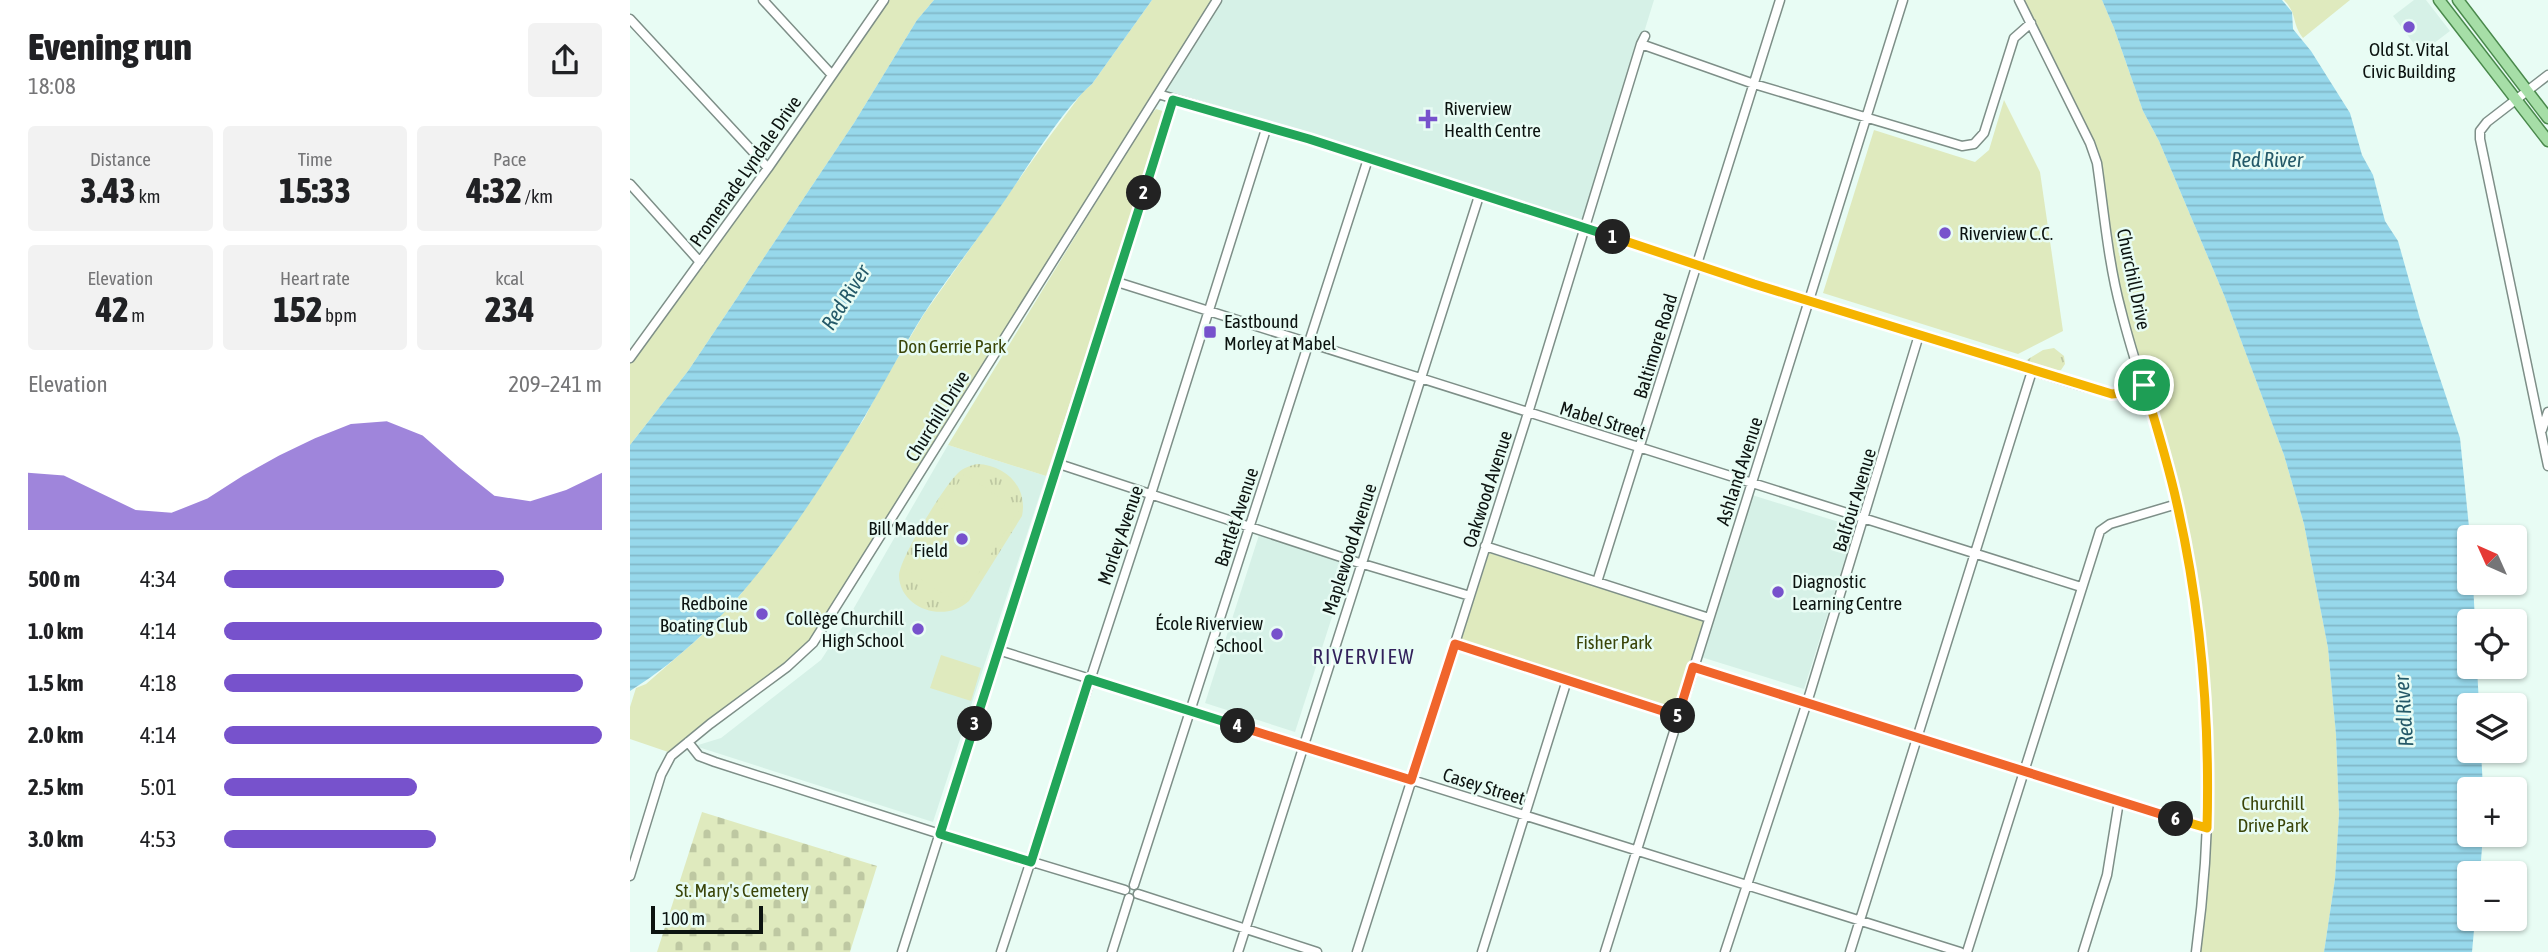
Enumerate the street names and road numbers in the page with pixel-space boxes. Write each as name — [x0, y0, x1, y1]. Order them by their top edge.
street label: Promenade Lyndale Drive — [685, 91, 805, 251]
street label: Churchill Drive — [2113, 226, 2155, 332]
street label: Baltimore Road — [1629, 291, 1681, 401]
street label: Churchill Drive — [900, 367, 974, 465]
street label: Mabel Street — [1557, 397, 1649, 443]
street label: Ashland Avenue — [1711, 414, 1767, 528]
street label: Oakwood Avenue — [1458, 428, 1516, 550]
street label: Balfour Avenue — [1828, 446, 1880, 554]
street label: Bartlet Avenue — [1210, 465, 1262, 569]
street label: Maplewood Avenue — [1317, 480, 1381, 618]
street label: Morley Avenue — [1093, 482, 1147, 588]
street label: Casey Street — [1440, 763, 1528, 809]

